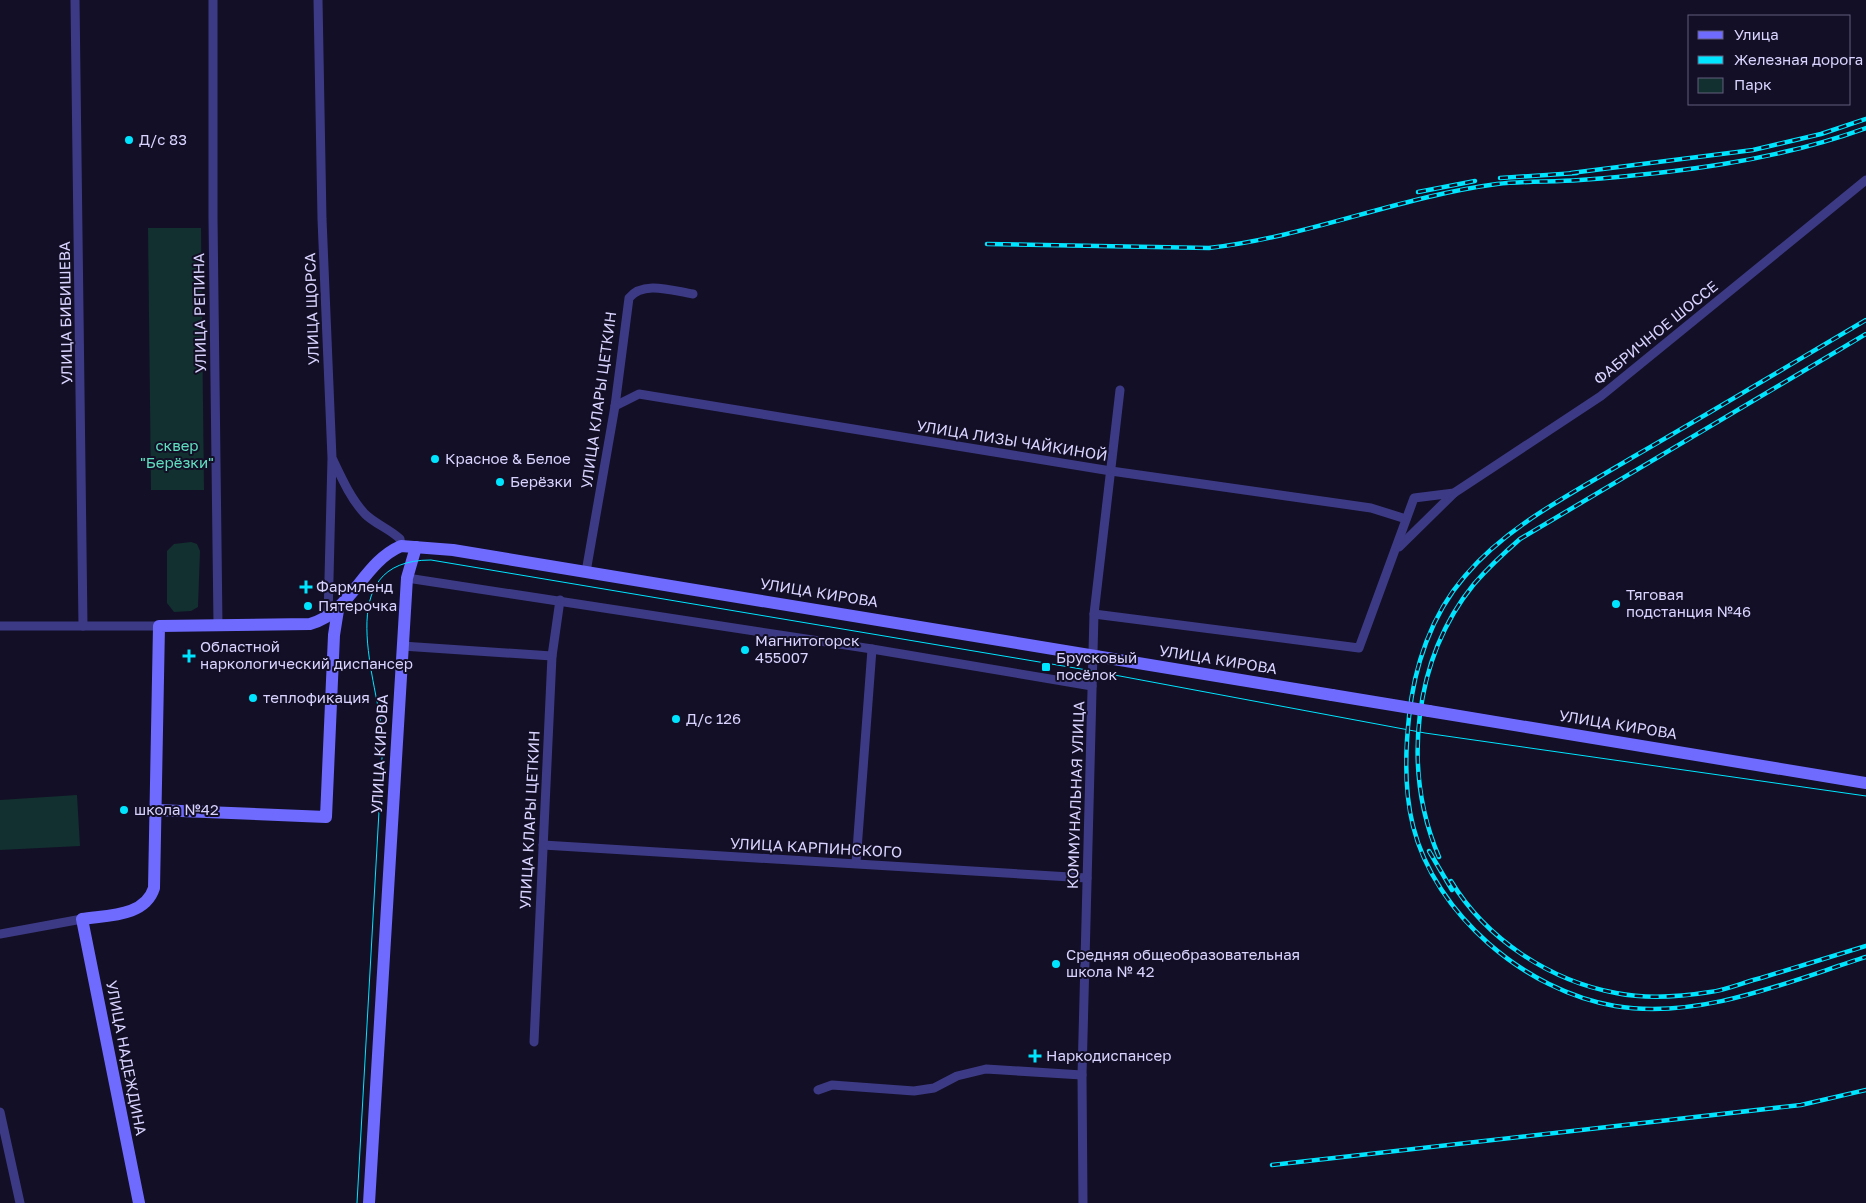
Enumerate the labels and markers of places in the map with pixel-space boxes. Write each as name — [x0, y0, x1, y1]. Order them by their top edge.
place label: Д/с 83 — [139, 130, 187, 148]
marker: Д/с 83 — [123, 134, 135, 146]
place label: Красное & Белое — [445, 449, 571, 467]
marker: Красное & Белое — [429, 453, 441, 465]
place label: Берёзки — [510, 472, 572, 490]
marker: Берёзки — [494, 476, 506, 488]
place label: Фармленд — [316, 577, 393, 595]
marker: Фармленд — [300, 581, 312, 593]
place label: Тяговая подстанция №46 — [1626, 585, 1751, 620]
place label: Пятерочка — [318, 596, 397, 614]
marker: Тяговая подстанция №46 — [1610, 598, 1622, 610]
marker: Пятерочка — [302, 600, 314, 612]
place label: Магнитогорск 455007 — [755, 631, 860, 666]
place label: Областной наркологический диспансер — [200, 637, 413, 672]
marker: Магнитогорск 455007 — [739, 644, 751, 656]
place label: Брусковый посёлок — [1056, 648, 1137, 683]
marker: Областной наркологический диспансер — [182, 649, 196, 663]
marker: Брусковый посёлок — [1040, 661, 1052, 673]
place label: теплофикация — [263, 688, 370, 706]
marker: теплофикация — [247, 692, 259, 704]
place label: Д/с 126 — [686, 709, 741, 727]
marker: Д/с 126 — [670, 713, 682, 725]
place label: школа №42 — [134, 800, 219, 818]
marker: школа №42 — [118, 804, 130, 816]
place label: Средняя общеобразовательная школа № 42 — [1066, 945, 1300, 980]
marker: Средняя общеобразовательная школа № 42 — [1050, 958, 1062, 970]
place label: Наркодиспансер — [1046, 1046, 1171, 1064]
marker: Наркодиспансер — [1028, 1049, 1042, 1063]

